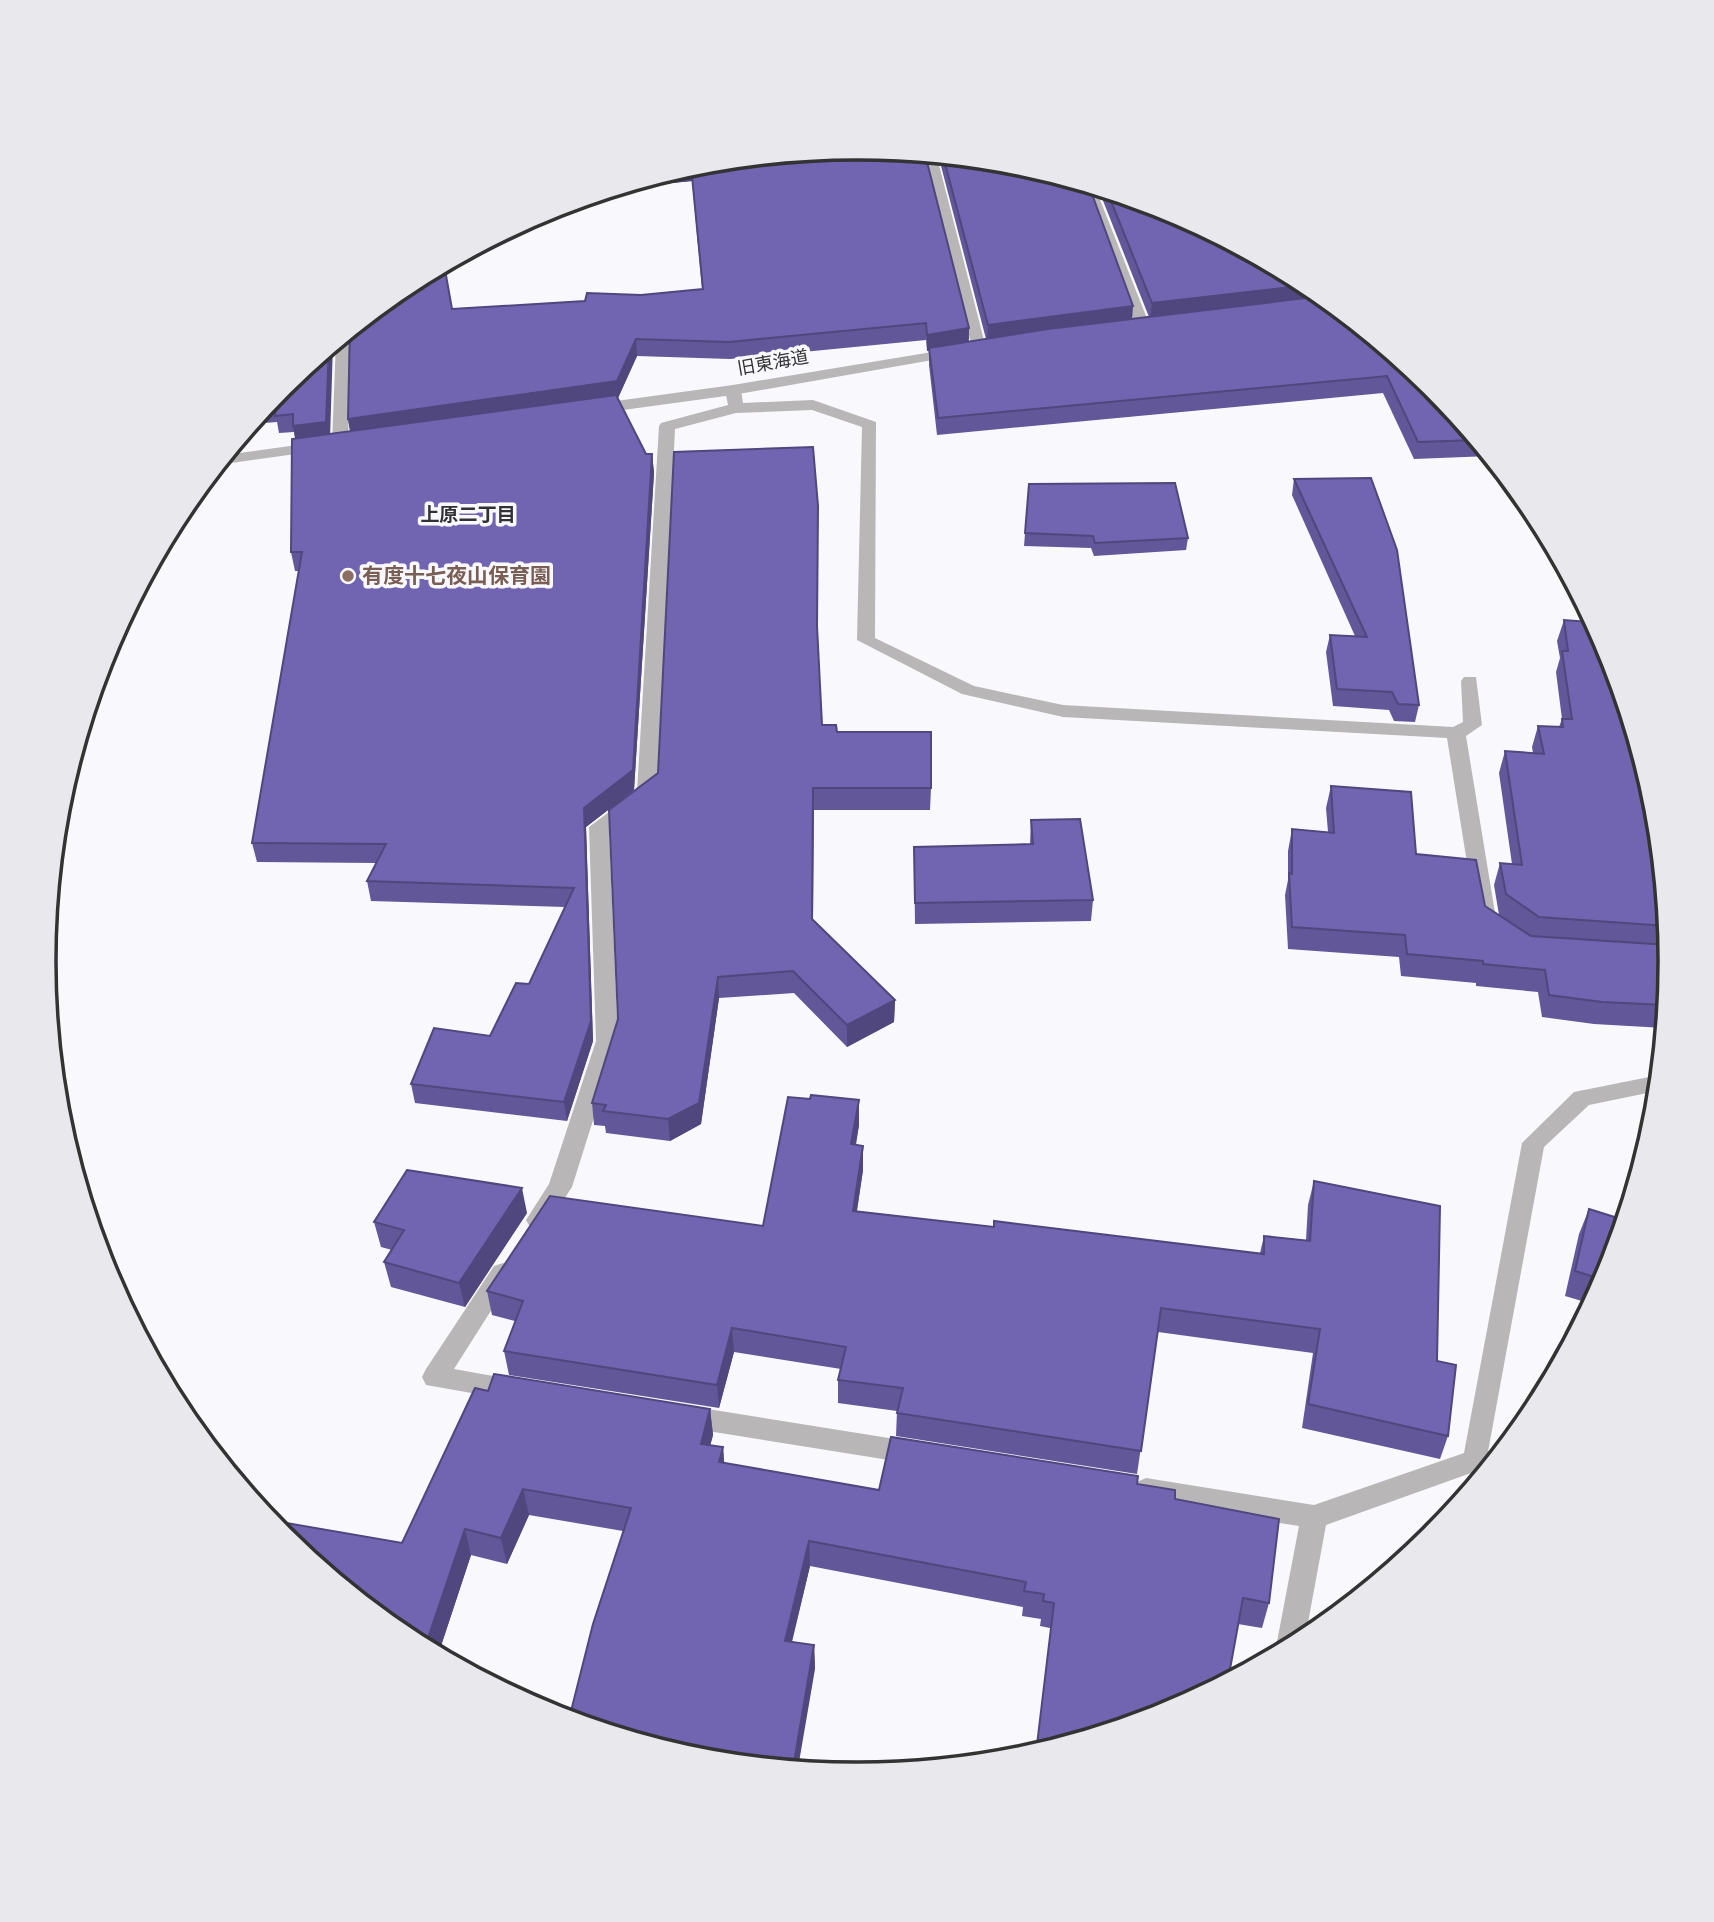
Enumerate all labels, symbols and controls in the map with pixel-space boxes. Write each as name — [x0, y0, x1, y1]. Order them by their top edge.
street label: 旧東海道 — [736, 346, 810, 380]
district label: 上原二丁目 — [420, 504, 516, 527]
place label: 有度十七夜山保育園 — [362, 564, 551, 589]
marker: 有度十七夜山保育園 — [340, 568, 356, 584]

